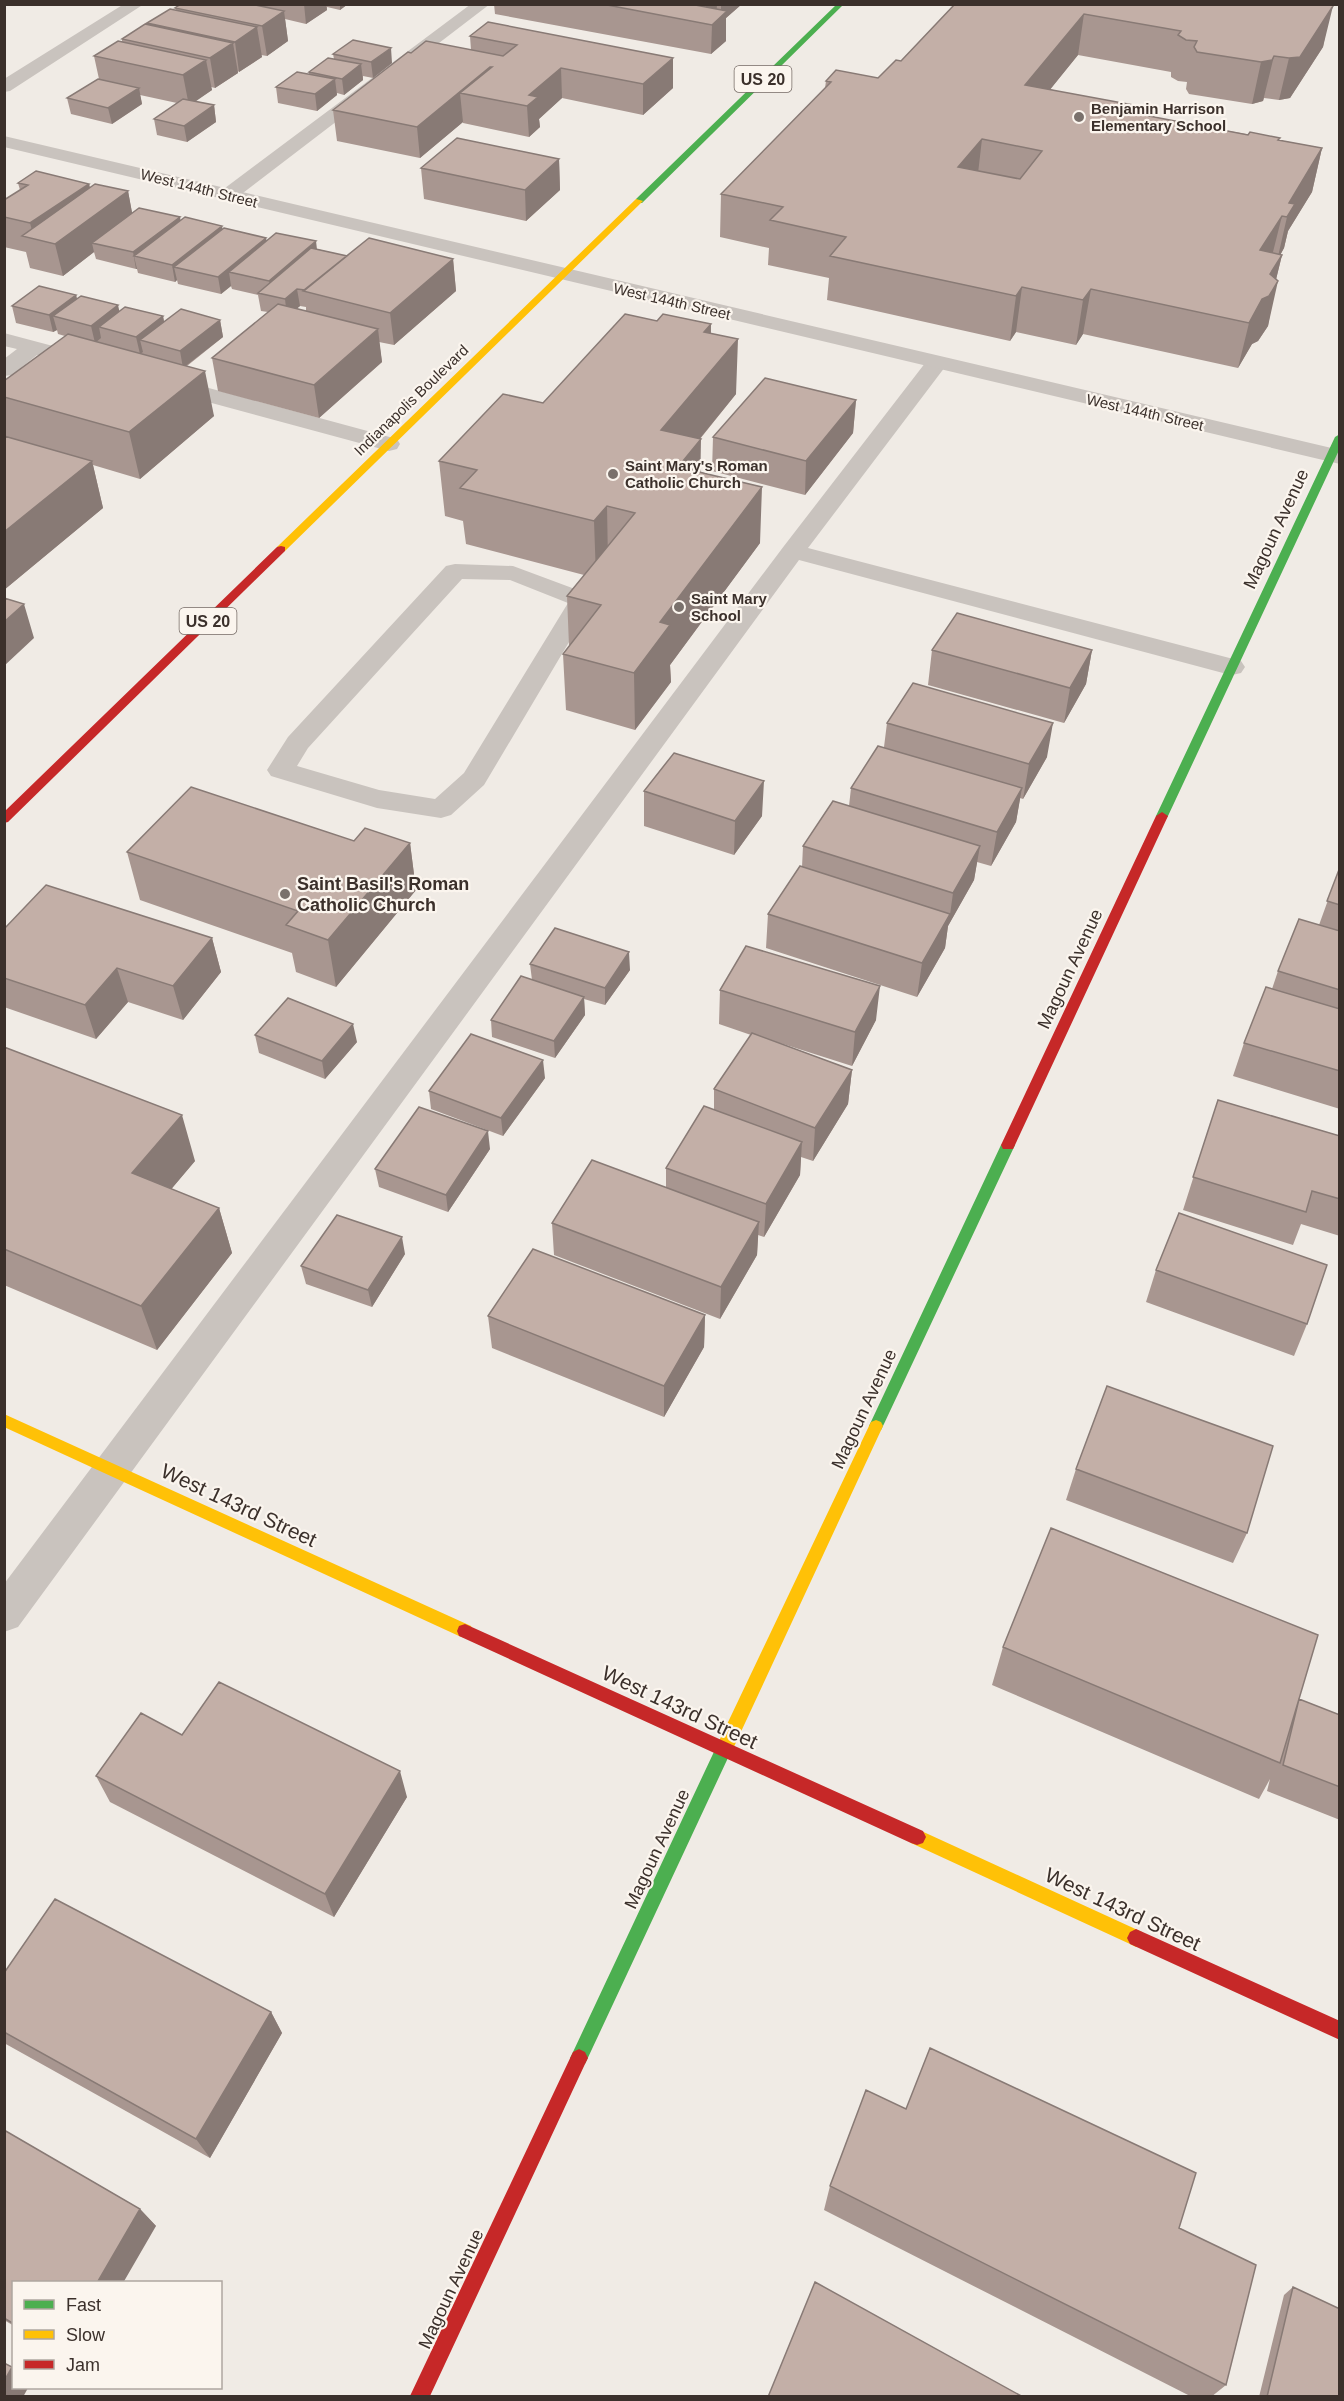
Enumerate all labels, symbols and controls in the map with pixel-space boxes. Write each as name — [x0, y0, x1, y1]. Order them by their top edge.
road number: US 20 — [734, 66, 792, 92]
place label: Benjamin Harrison Elementary School — [1091, 100, 1226, 134]
marker: Benjamin Harrison Elementary School — [1072, 110, 1086, 124]
street label: West 144th Street — [139, 165, 260, 211]
street label: West 144th Street — [612, 279, 733, 323]
street label: Indianapolis Boulevard — [351, 341, 471, 459]
street label: West 144th Street — [1085, 390, 1206, 434]
place label: Saint Mary's Roman Catholic Church — [625, 457, 768, 491]
street label: Magoun Avenue — [1240, 466, 1312, 592]
marker: Saint Mary's Roman Catholic Church — [606, 467, 620, 481]
place label: Saint Mary School — [691, 590, 768, 624]
marker: Saint Mary School — [672, 600, 686, 614]
road number: US 20 — [180, 608, 236, 634]
place label: Saint Basil's Roman Catholic Church — [297, 874, 469, 915]
marker: Saint Basil's Roman Catholic Church — [278, 887, 292, 901]
street label: Magoun Avenue — [1034, 906, 1106, 1032]
street label: Magoun Avenue — [828, 1346, 900, 1472]
street label: West 143rd Street — [158, 1459, 321, 1551]
street label: West 143rd Street — [599, 1661, 762, 1753]
street label: Magoun Avenue — [621, 1786, 693, 1912]
street label: West 143rd Street — [1042, 1863, 1205, 1955]
street label: Magoun Avenue — [415, 2226, 487, 2352]
legend — [12, 2281, 222, 2389]
text: Fast — [66, 2295, 101, 2315]
text: Slow — [66, 2325, 106, 2345]
text: Jam — [66, 2355, 100, 2375]

